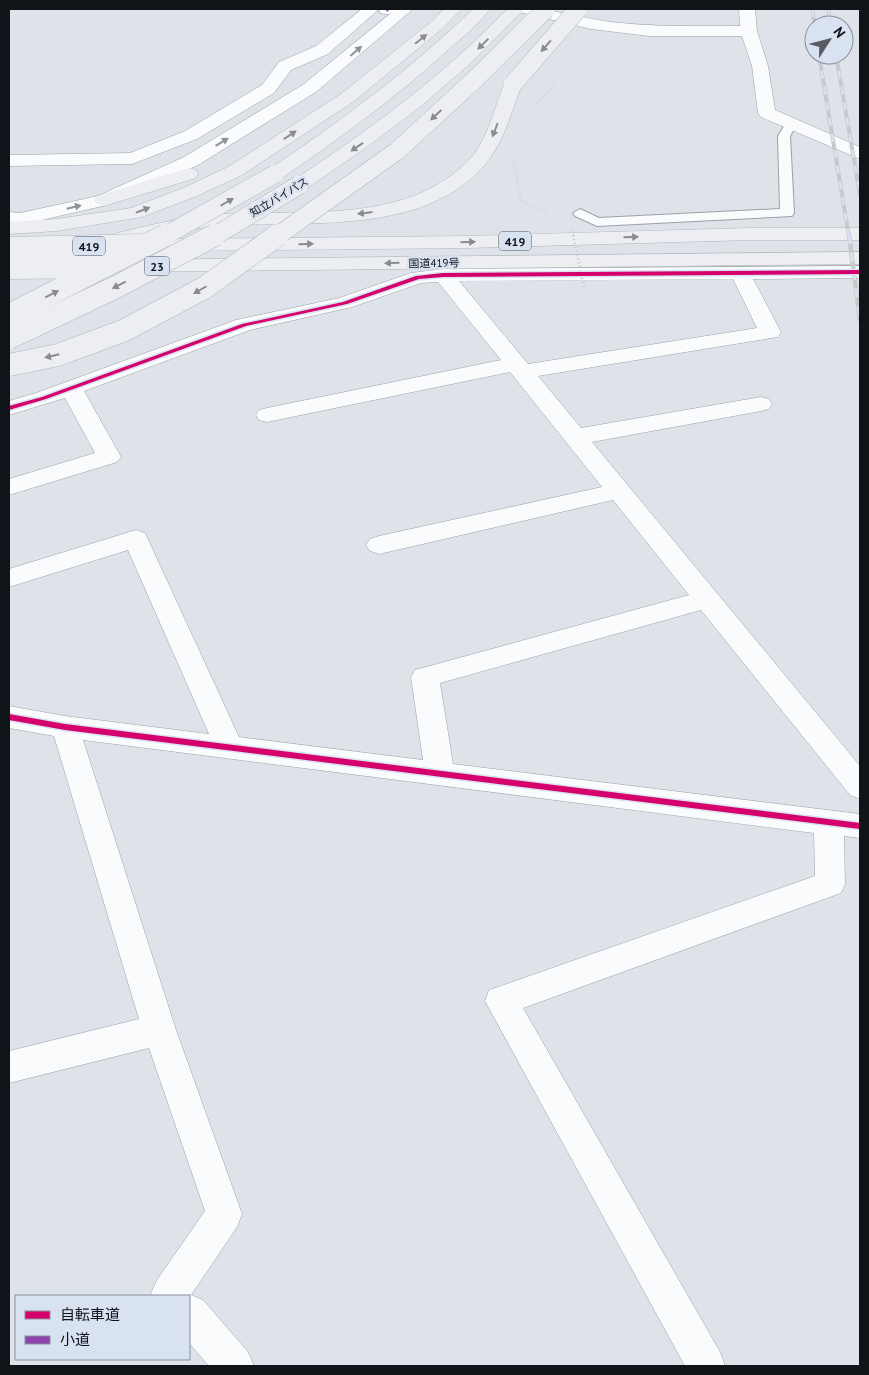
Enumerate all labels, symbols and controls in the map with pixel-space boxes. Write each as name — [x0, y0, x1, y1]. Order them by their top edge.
north arrow — [804, 15, 854, 65]
text: N — [830, 23, 850, 41]
one-way arrow — [414, 33, 427, 44]
one-way arrow — [477, 38, 489, 50]
one-way arrow — [540, 39, 551, 52]
one-way arrow — [350, 46, 362, 57]
one-way arrow — [430, 109, 442, 121]
one-way arrow — [491, 122, 498, 137]
one-way arrow — [284, 130, 297, 140]
one-way arrow — [215, 138, 228, 147]
one-way arrow — [351, 142, 364, 152]
street label: 知立バイパス — [247, 174, 311, 220]
one-way arrow — [220, 197, 234, 206]
one-way arrow — [66, 203, 81, 211]
one-way arrow — [136, 205, 151, 213]
one-way arrow — [357, 209, 373, 217]
road number: 419 — [499, 232, 531, 250]
one-way arrow — [623, 233, 639, 241]
road number: 419 — [73, 237, 105, 256]
one-way arrow — [461, 238, 477, 246]
one-way arrow — [298, 239, 314, 247]
road number: 23 — [144, 256, 170, 276]
street label: 国道419号 — [408, 256, 460, 270]
one-way arrow — [383, 259, 399, 267]
one-way arrow — [112, 281, 127, 289]
one-way arrow — [193, 286, 206, 295]
one-way arrow — [45, 290, 60, 298]
one-way arrow — [44, 352, 60, 360]
legend — [15, 1295, 190, 1360]
text: 自転車道 — [60, 1305, 120, 1324]
text: 小道 — [60, 1330, 90, 1349]

